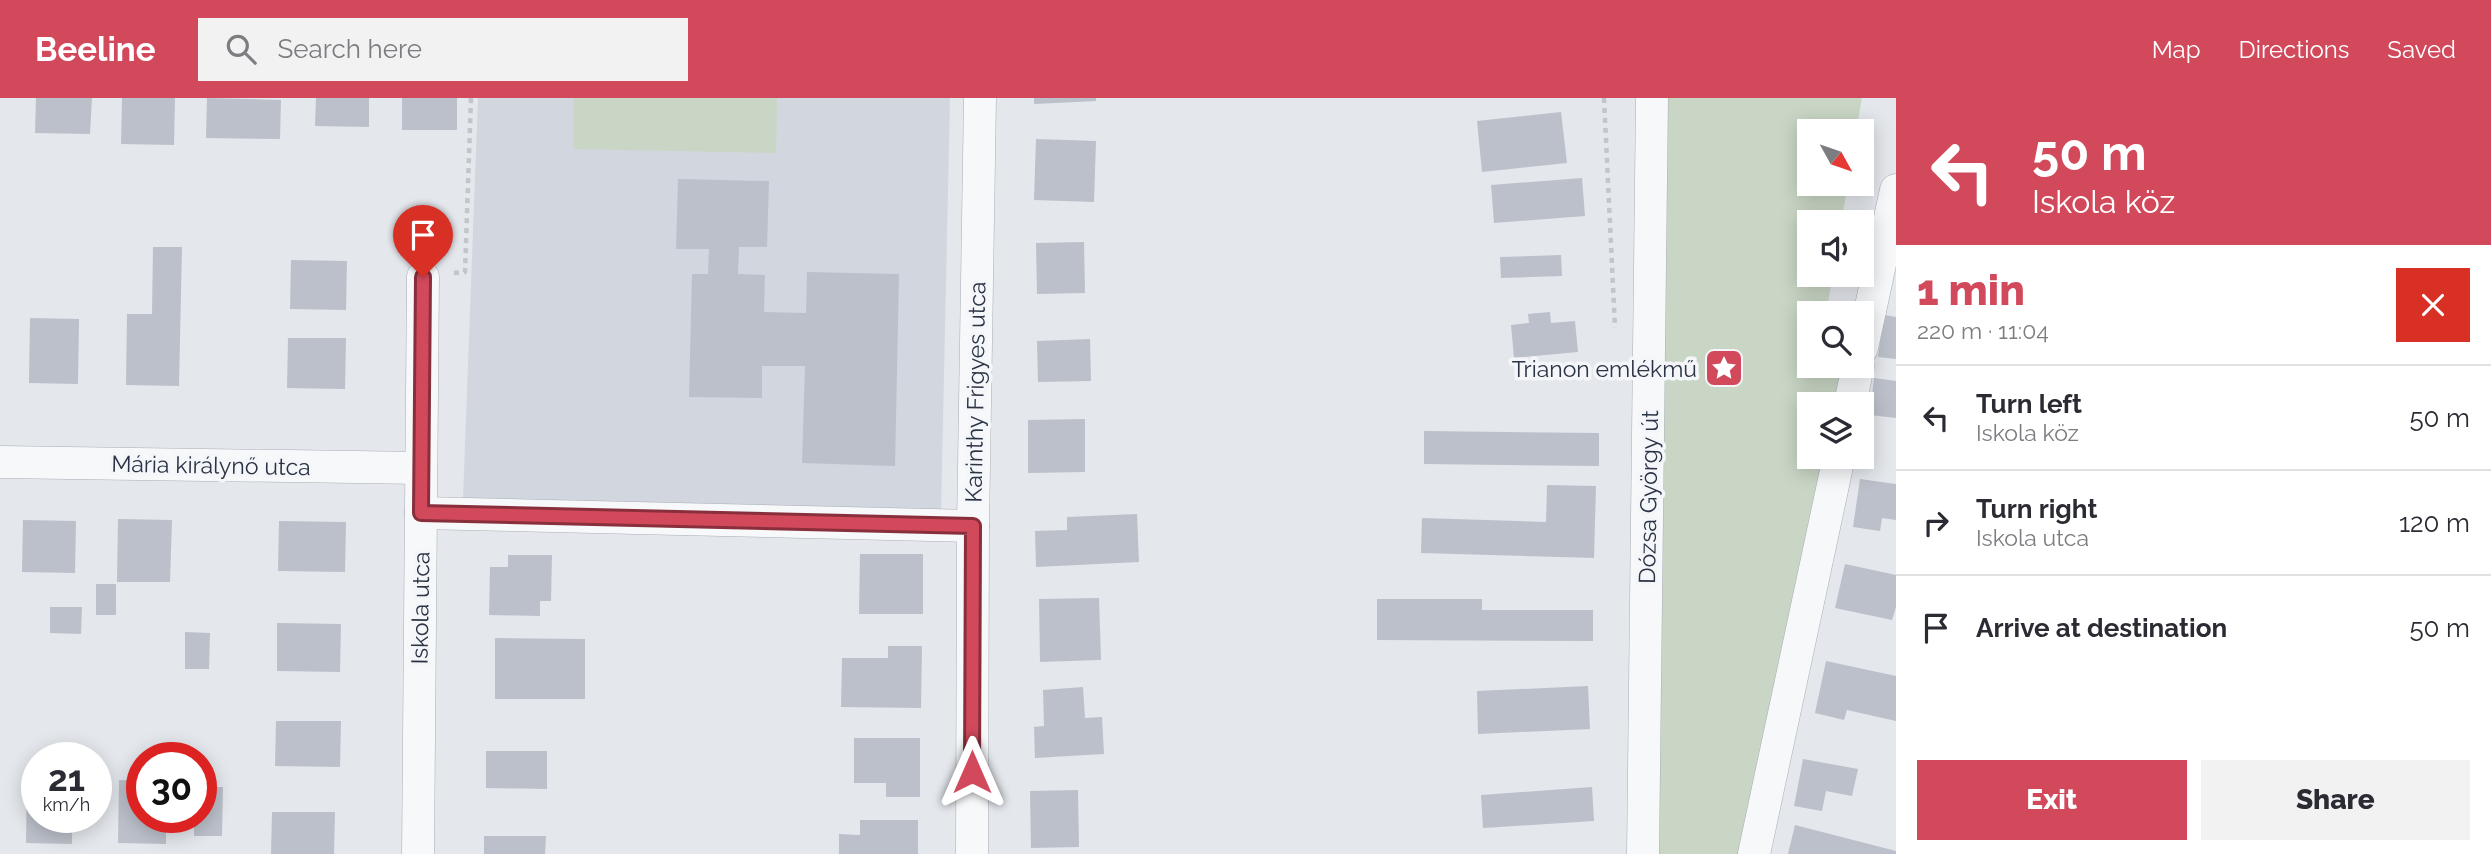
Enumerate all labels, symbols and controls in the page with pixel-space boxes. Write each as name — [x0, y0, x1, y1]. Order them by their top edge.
search box — [198, 18, 688, 81]
text: Beeline — [35, 30, 156, 69]
icon: search — [222, 30, 260, 68]
text: Search here — [278, 34, 422, 64]
text: Map — [2152, 35, 2201, 64]
text: Directions — [2239, 35, 2349, 64]
text: Saved — [2387, 35, 2456, 64]
north arrow — [1797, 119, 1874, 196]
map controls — [1797, 119, 1874, 469]
text: 50 m — [2032, 124, 2147, 181]
icon: left — [1917, 126, 2008, 217]
text: Iskola köz — [2032, 183, 2175, 220]
pin — [393, 205, 453, 277]
button: sound — [1797, 210, 1874, 287]
icon: arrive — [404, 216, 442, 254]
text: 1 min — [1917, 266, 2025, 315]
button: close — [2396, 268, 2470, 342]
street label: Karinthy Frigyes utca — [960, 281, 990, 503]
button: search — [1797, 301, 1874, 378]
text: 220 m · 11:04 — [1917, 317, 2049, 344]
place icon: Trianon emlékmű — [1703, 347, 1745, 389]
place label: Trianon emlékmű — [1512, 355, 1697, 382]
text: Turn left — [1976, 389, 2082, 419]
button: layers — [1797, 392, 1874, 469]
icon: left — [1917, 399, 1955, 437]
text: 50 m — [2409, 403, 2470, 433]
street label: Dózsa György út — [1633, 410, 1663, 584]
text: Iskola köz — [1976, 419, 2079, 446]
street label: Mária királynő utca — [111, 450, 311, 480]
text: Turn right — [1976, 494, 2097, 524]
icon: right — [1917, 504, 1955, 542]
text: 120 m — [2399, 508, 2470, 538]
text: Iskola utca — [1976, 524, 2089, 551]
street label: Iskola utca — [406, 551, 434, 665]
icon: arrive — [1917, 609, 1955, 647]
text: Arrive at destination — [1976, 613, 2227, 643]
text: 50 m — [2409, 613, 2470, 643]
position arrow — [935, 735, 1009, 809]
speed limit sign: 30 — [126, 742, 217, 833]
text: 21 — [48, 758, 85, 799]
button: Exit — [1917, 760, 2187, 840]
button: Share — [2201, 760, 2470, 840]
text: km/h — [43, 794, 90, 815]

